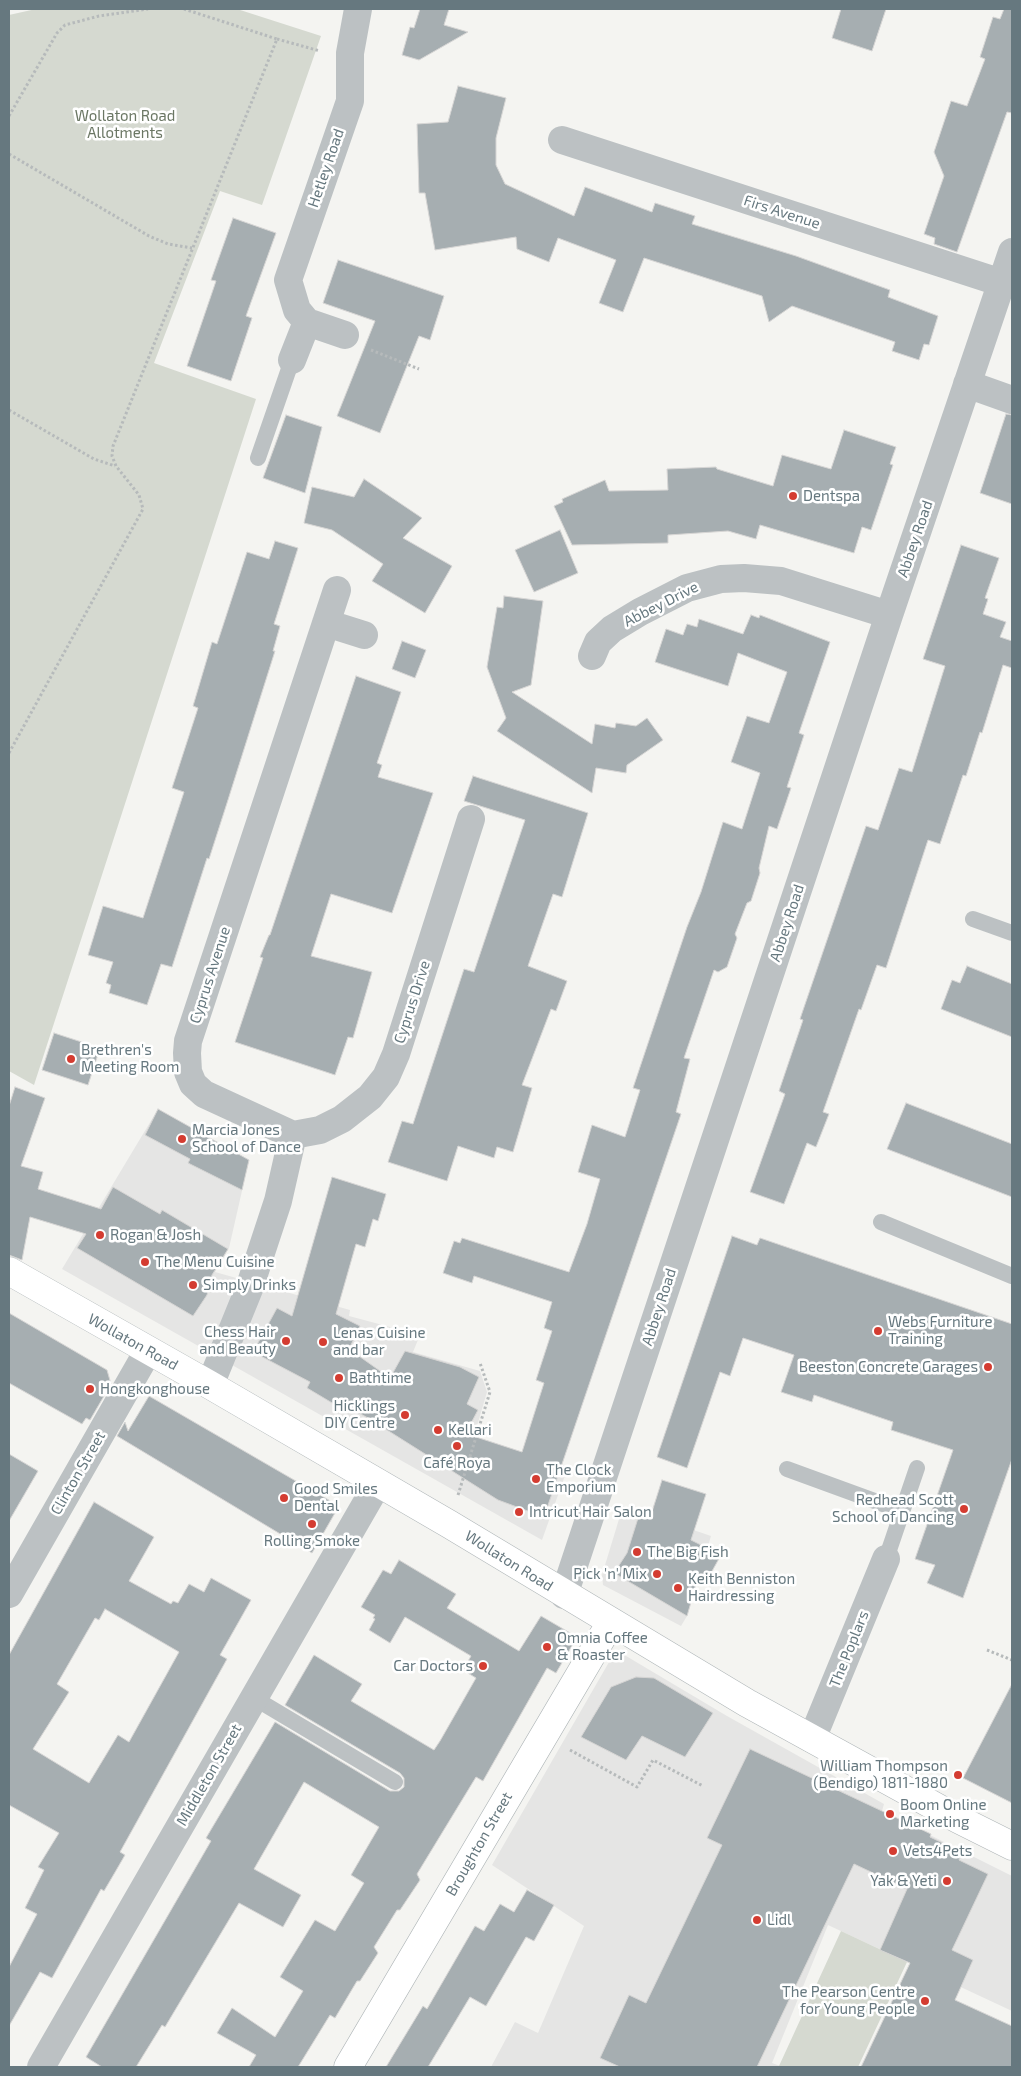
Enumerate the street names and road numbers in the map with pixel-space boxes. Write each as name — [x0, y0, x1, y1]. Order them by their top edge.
street label: Hetley Road — [304, 126, 348, 210]
street label: Firs Avenue — [742, 191, 822, 233]
street label: Abbey Road — [893, 498, 937, 580]
street label: Abbey Drive — [621, 578, 701, 630]
street label: Abbey Road — [766, 882, 808, 964]
street label: Cyprus Avenue — [186, 924, 234, 1026]
street label: Cyprus Drive — [390, 958, 434, 1046]
street label: Abbey Road — [638, 1266, 680, 1348]
street label: Wollaton Road — [85, 1310, 181, 1374]
street label: Clinton Street — [47, 1428, 109, 1518]
street label: Wollaton Road — [462, 1527, 556, 1595]
street label: The Poplars — [825, 1608, 873, 1690]
street label: Middleton Street — [173, 1721, 245, 1829]
street label: Broughton Street — [442, 1789, 516, 1899]

